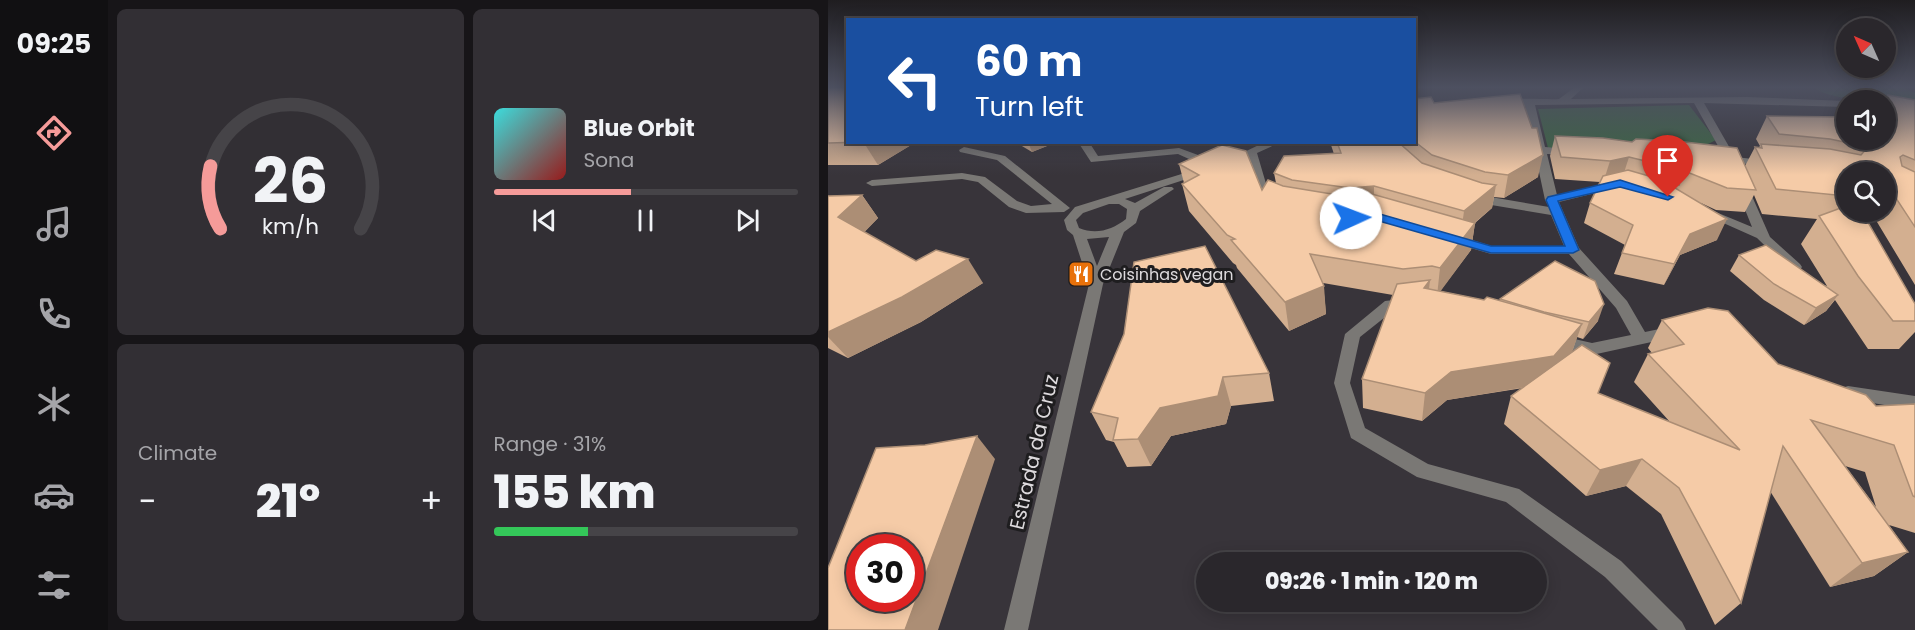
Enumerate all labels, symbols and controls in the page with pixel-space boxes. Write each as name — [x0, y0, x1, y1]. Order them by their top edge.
north arrow — [1836, 18, 1896, 78]
map controls — [1836, 18, 1896, 222]
text: 09:25 — [17, 25, 91, 62]
text: 60 m — [975, 32, 1083, 91]
icon: left — [876, 42, 954, 120]
text: Turn left — [975, 88, 1084, 125]
button: sound — [1836, 90, 1896, 150]
icon: directions — [33, 112, 75, 154]
text: Blue Orbit — [584, 113, 695, 144]
pin — [1642, 135, 1693, 197]
text: 26 — [253, 137, 328, 225]
icon: arrive — [1651, 144, 1684, 177]
text: Sona — [584, 146, 634, 174]
button: search — [1836, 162, 1896, 222]
position arrow — [1319, 186, 1383, 250]
icon: music — [33, 203, 75, 245]
icon: previous — [528, 204, 561, 237]
icon: pause — [629, 204, 662, 237]
icon: next — [731, 204, 764, 237]
text: km/h — [262, 212, 319, 243]
restaurant icon: Coisinhas vegan — [1066, 259, 1096, 289]
place label: Coisinhas vegan — [1100, 263, 1234, 286]
icon: phone — [33, 293, 75, 335]
street label: Estrada da Cruz — [1003, 372, 1065, 532]
icon: climate — [33, 383, 75, 425]
text: Range · 31% — [494, 430, 606, 458]
text: Climate — [138, 439, 217, 467]
text: 155 km — [494, 461, 656, 524]
text: 21° — [256, 470, 320, 533]
icon: car — [33, 474, 75, 516]
text: − — [138, 478, 156, 525]
text: + — [420, 478, 442, 525]
speed limit sign: 30 — [846, 534, 924, 612]
icon: filters — [33, 564, 75, 606]
text: 09:26 · 1 min · 120 m — [1265, 566, 1478, 597]

